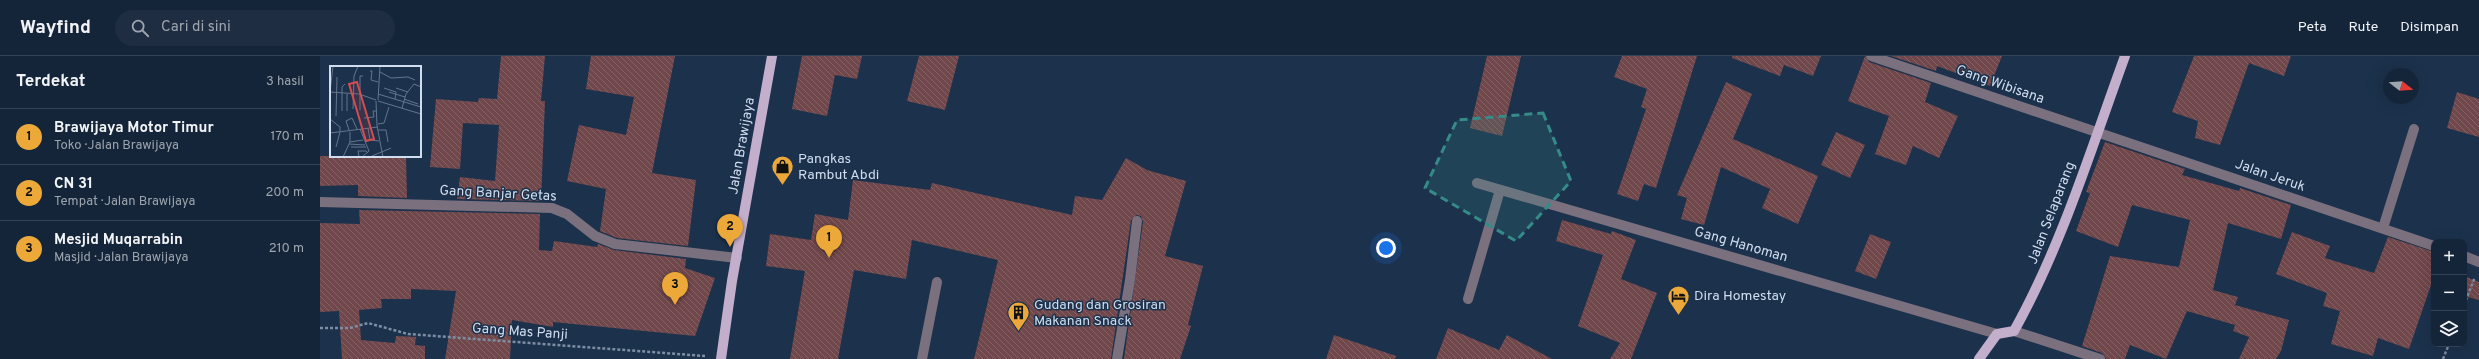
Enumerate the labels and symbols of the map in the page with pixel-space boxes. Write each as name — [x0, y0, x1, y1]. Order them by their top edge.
street label: Gang Wibisana — [1954, 62, 2046, 108]
inset map — [330, 66, 421, 157]
north arrow — [2383, 68, 2419, 104]
street label: Jalan Brawijaya — [725, 96, 759, 196]
place label: Pangkas Rambut Abdi — [798, 151, 879, 184]
shop icon: Pangkas Rambut Abdi — [770, 154, 796, 187]
street label: Jalan Jeruk — [2233, 156, 2307, 196]
street label: Jalan Selaparang — [2025, 159, 2079, 267]
street label: Gang Banjar Getas — [439, 182, 557, 206]
pin: 2 — [717, 214, 743, 247]
street label: Gang Hanoman — [1692, 224, 1790, 266]
pin: 1 — [816, 225, 842, 258]
your location — [1376, 238, 1396, 258]
pin: 3 — [662, 272, 688, 305]
hotel icon: Dira Homestay — [1665, 283, 1691, 316]
place label: Dira Homestay — [1694, 288, 1786, 305]
place label: Gudang dan Grosiran Makanan Snack — [1034, 297, 1166, 330]
building icon: Gudang dan Grosiran Makanan Snack — [1005, 300, 1031, 333]
street label: Gang Mas Panji — [472, 320, 568, 344]

